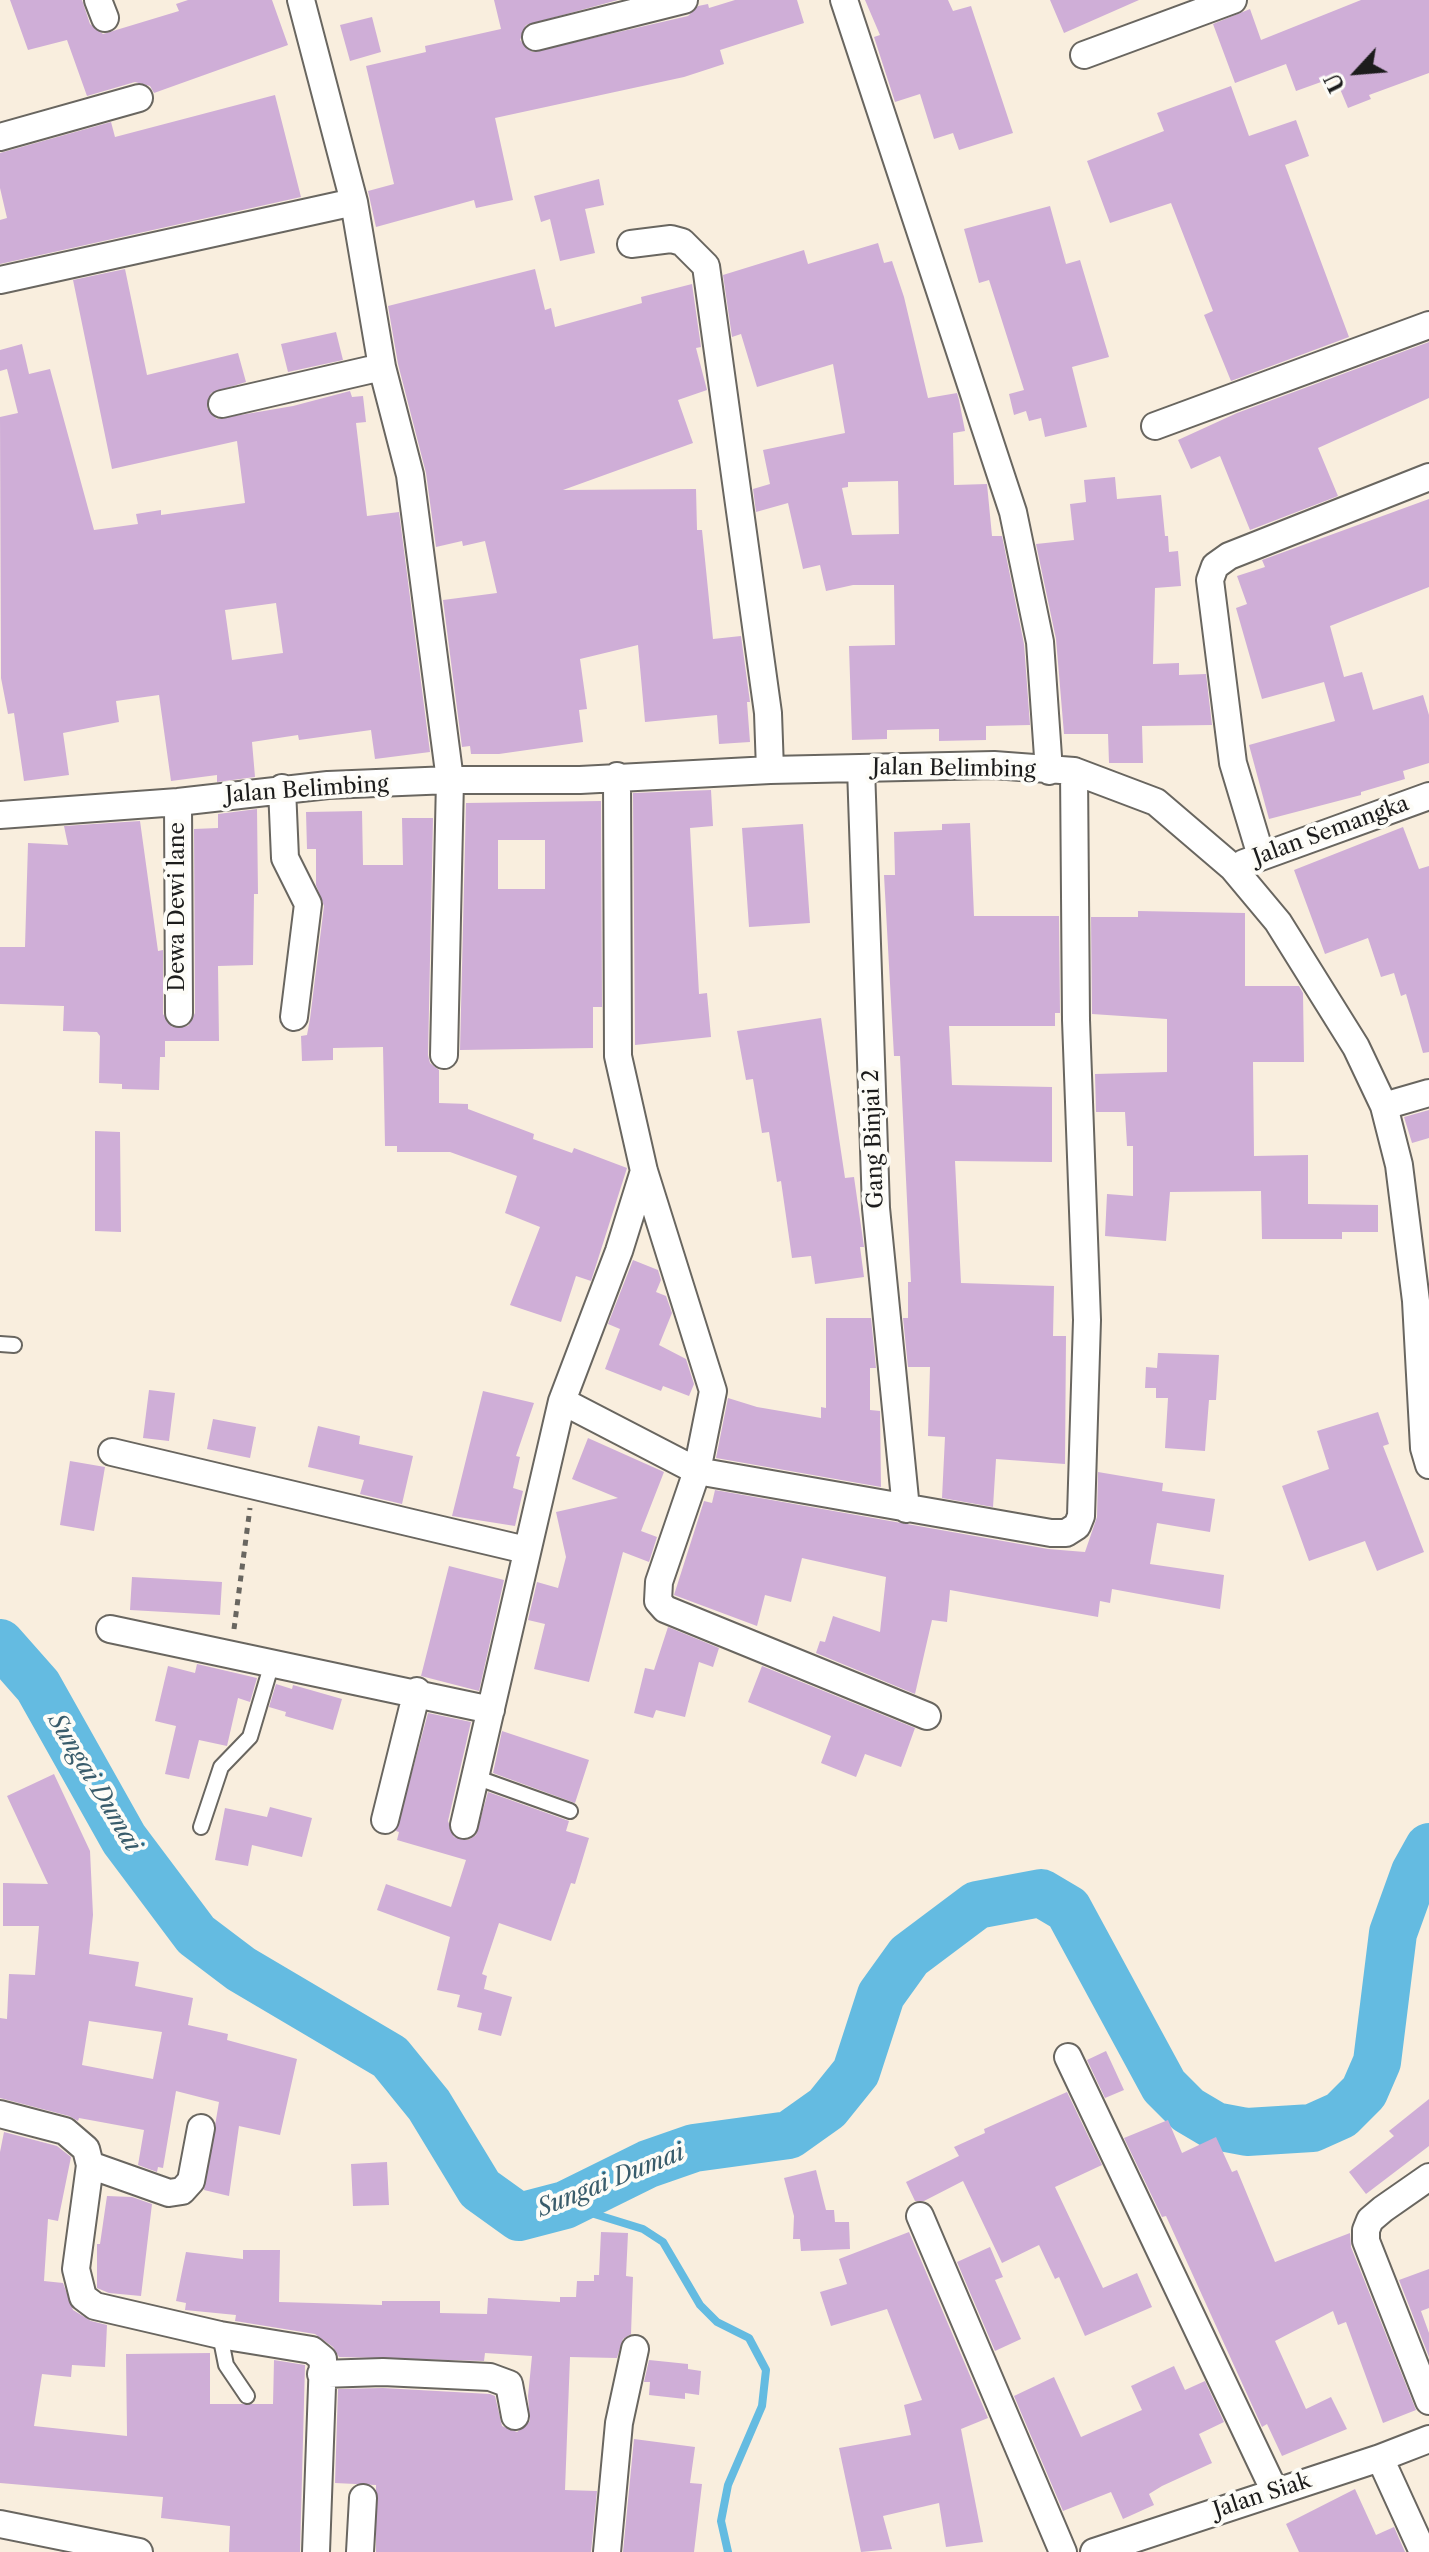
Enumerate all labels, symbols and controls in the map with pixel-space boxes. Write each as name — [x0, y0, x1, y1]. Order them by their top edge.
north arrow — [1317, 32, 1397, 112]
text: U — [1319, 69, 1351, 97]
street label: Jalan Belimbing — [872, 754, 1036, 784]
street label: Jalan Belimbing — [224, 771, 390, 809]
street label: Jalan Semangka — [1250, 791, 1412, 871]
street label: Dewa Dewi lane — [165, 822, 191, 992]
street label: Gang Binjai 2 — [858, 1069, 890, 1209]
water label: Sungai Dumai — [41, 1709, 147, 1857]
water label: Sungai Dumai — [533, 2138, 689, 2224]
street label: Jalan Siak — [1210, 2468, 1314, 2524]

